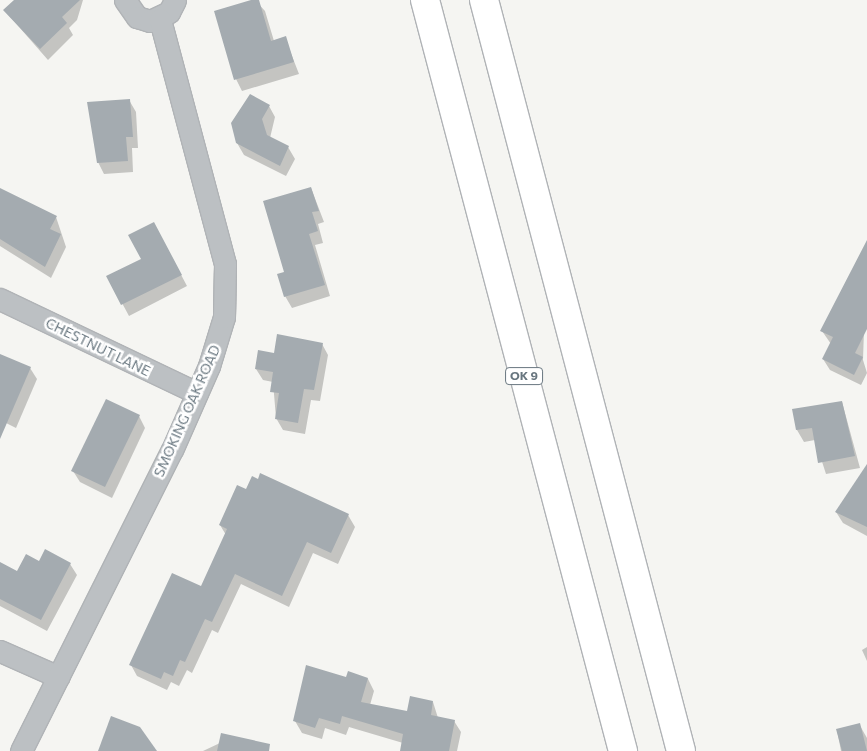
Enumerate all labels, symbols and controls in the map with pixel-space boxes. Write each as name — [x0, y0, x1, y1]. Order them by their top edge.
street label: CHESTNUT LANE — [43, 314, 153, 380]
street label: SMOKING OAK ROAD — [150, 342, 224, 480]
road number: OK 9 — [504, 366, 544, 386]

